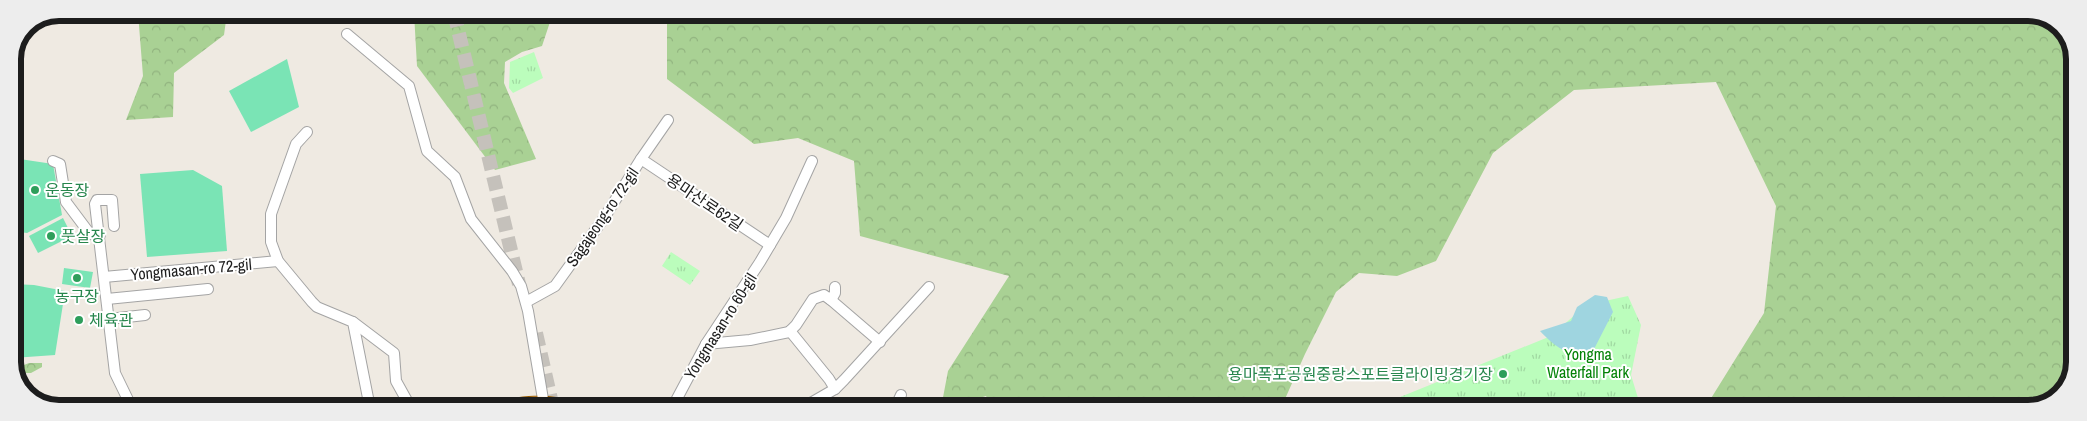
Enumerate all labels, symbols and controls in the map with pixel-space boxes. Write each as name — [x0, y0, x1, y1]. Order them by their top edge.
street label: Sagajeong-ro 72-gil — [561, 163, 643, 271]
street label: 용마산로62길 — [662, 168, 748, 236]
place label: 운동장 — [45, 179, 89, 201]
marker: 운동장 — [29, 184, 41, 196]
place label: 풋살장 — [61, 225, 105, 247]
marker: 풋살장 — [45, 230, 57, 242]
street label: Yongmasan-ro 72-gil — [130, 253, 253, 285]
street label: Yongmasan-ro 60-gil — [678, 269, 762, 383]
marker: 농구장 — [71, 272, 83, 284]
place label: 농구장 — [55, 285, 99, 307]
place label: 체육관 — [89, 309, 133, 331]
marker: 체육관 — [73, 314, 85, 326]
park label: Yongma Waterfall Park — [1547, 343, 1629, 383]
place label: 용마폭포공원중랑스포트클라이밍경기장 — [1228, 363, 1493, 385]
marker: 용마폭포공원중랑스포트클라이밍경기장 — [1497, 368, 1509, 380]

